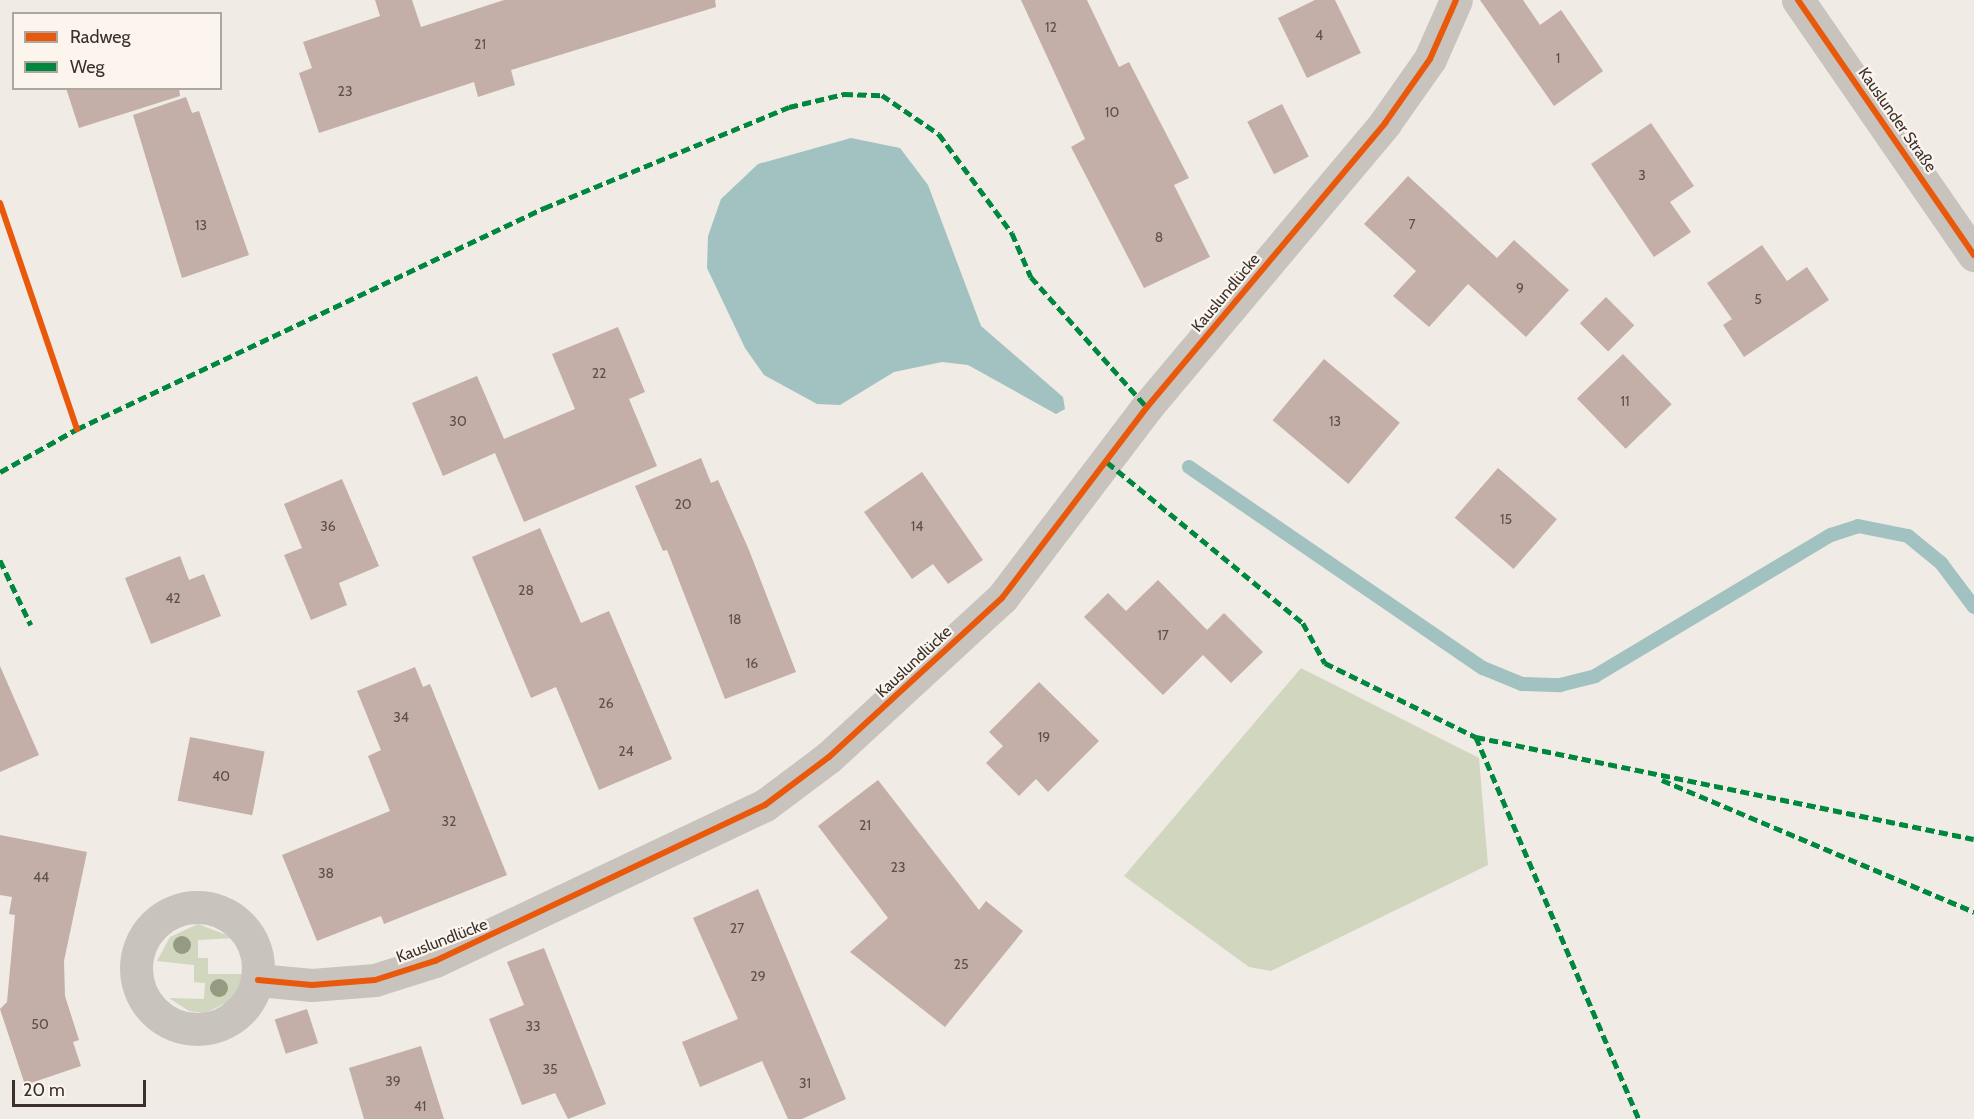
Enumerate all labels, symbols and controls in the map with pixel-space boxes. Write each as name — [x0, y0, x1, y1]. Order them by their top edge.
legend — [12, 12, 222, 90]
house number: 12 — [1045, 19, 1057, 35]
text: Radweg — [70, 26, 131, 48]
house number: 4 — [1315, 27, 1323, 43]
house number: 21 — [474, 36, 486, 52]
house number: 1 — [1556, 50, 1560, 66]
text: Weg — [70, 56, 105, 78]
street label: Kauslunder Straße — [1854, 64, 1940, 176]
house number: 23 — [338, 83, 352, 99]
house number: 10 — [1105, 104, 1119, 120]
house number: 3 — [1638, 167, 1646, 183]
house number: 7 — [1408, 216, 1416, 232]
house number: 13 — [195, 217, 207, 233]
house number: 8 — [1155, 229, 1163, 245]
street label: Kauslundlücke — [1188, 250, 1264, 336]
house number: 9 — [1516, 280, 1524, 296]
house number: 5 — [1754, 291, 1762, 307]
house number: 22 — [592, 365, 606, 381]
house number: 11 — [1620, 393, 1630, 409]
house number: 30 — [449, 413, 467, 429]
house number: 13 — [1329, 413, 1341, 429]
house number: 20 — [674, 496, 692, 512]
house number: 15 — [1500, 511, 1512, 527]
house number: 36 — [320, 518, 336, 534]
house number: 14 — [911, 518, 923, 534]
house number: 28 — [518, 582, 534, 598]
house number: 42 — [165, 590, 181, 606]
house number: 18 — [728, 611, 742, 627]
street label: Kauslundlücke — [872, 622, 956, 702]
house number: 17 — [1157, 627, 1169, 643]
house number: 16 — [746, 655, 758, 671]
house number: 26 — [598, 695, 614, 711]
house number: 34 — [393, 709, 409, 725]
house number: 19 — [1038, 729, 1050, 745]
house number: 24 — [618, 743, 634, 759]
house number: 40 — [212, 768, 230, 784]
house number: 32 — [442, 813, 456, 829]
house number: 21 — [859, 817, 871, 833]
house number: 23 — [891, 859, 905, 875]
house number: 38 — [318, 865, 334, 881]
house number: 44 — [33, 869, 49, 885]
street label: Kauslundlücke — [394, 915, 490, 967]
house number: 27 — [730, 920, 744, 936]
house number: 25 — [954, 956, 968, 972]
house number: 29 — [750, 968, 766, 984]
house number: 50 — [31, 1016, 49, 1032]
house number: 33 — [525, 1018, 541, 1034]
house number: 35 — [542, 1061, 558, 1077]
scale bar — [15, 1068, 148, 1106]
house number: 39 — [385, 1073, 401, 1089]
house number: 31 — [799, 1075, 811, 1091]
text: 20 m — [23, 1079, 65, 1101]
house number: 41 — [414, 1098, 426, 1114]

